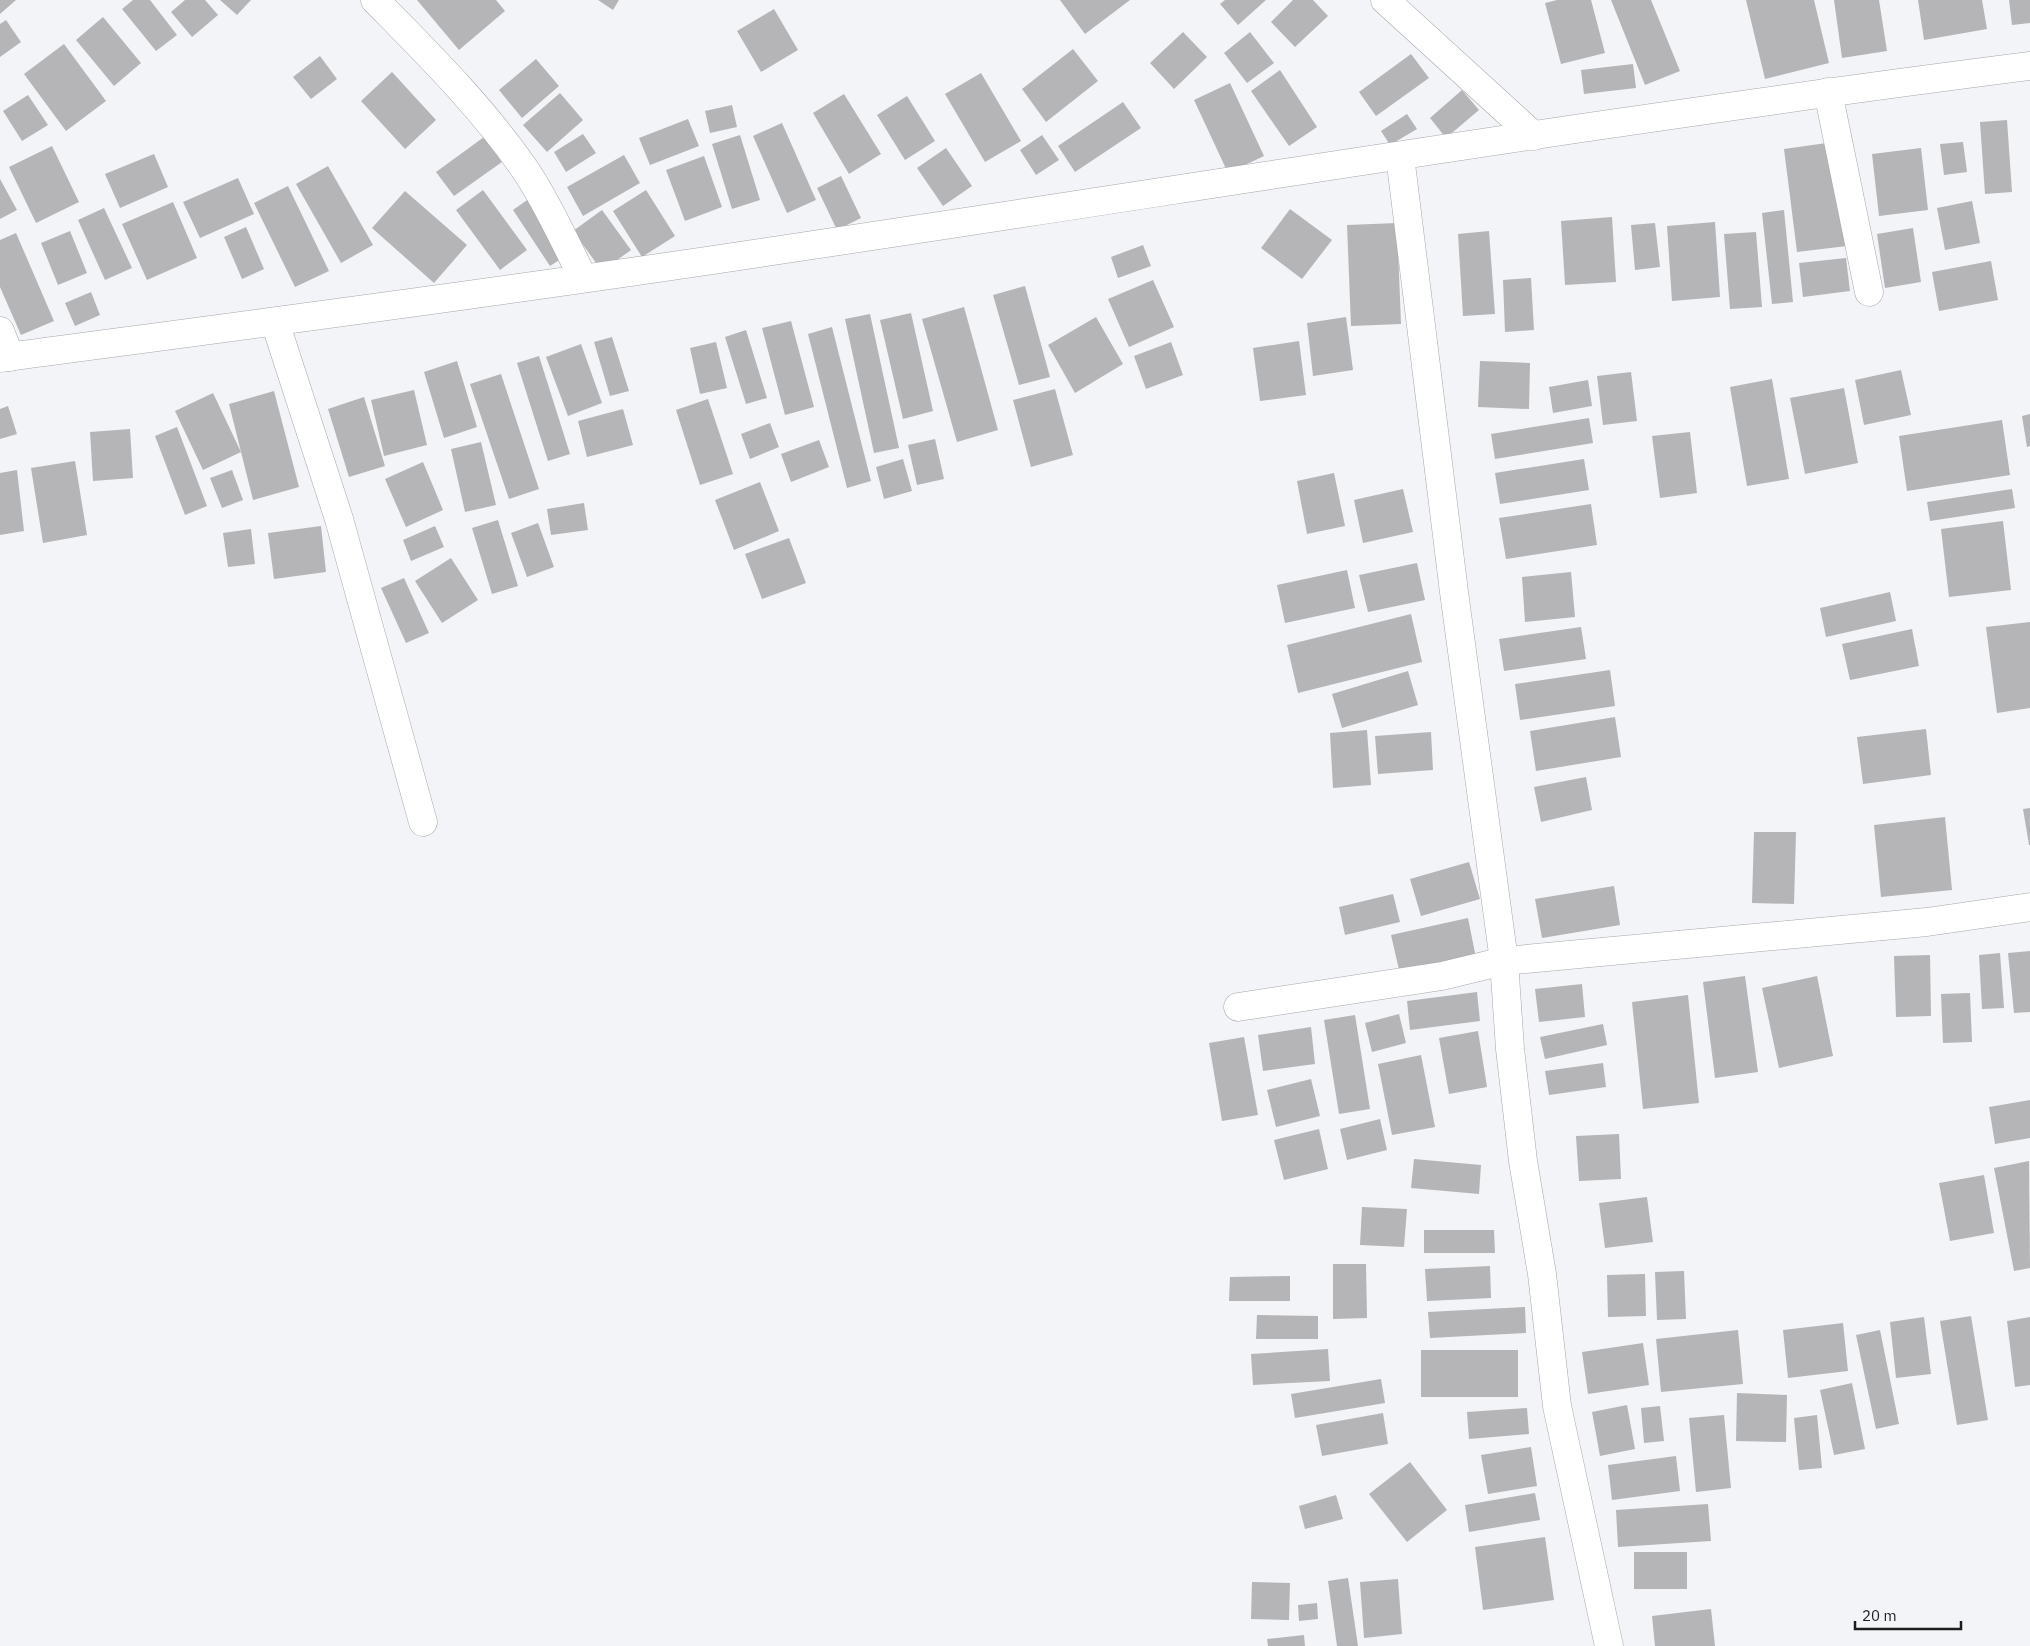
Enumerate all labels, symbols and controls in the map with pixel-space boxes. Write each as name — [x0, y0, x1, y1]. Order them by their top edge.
scale bar — [1855, 1598, 1961, 1630]
text: 20 m — [1862, 1606, 1897, 1625]

